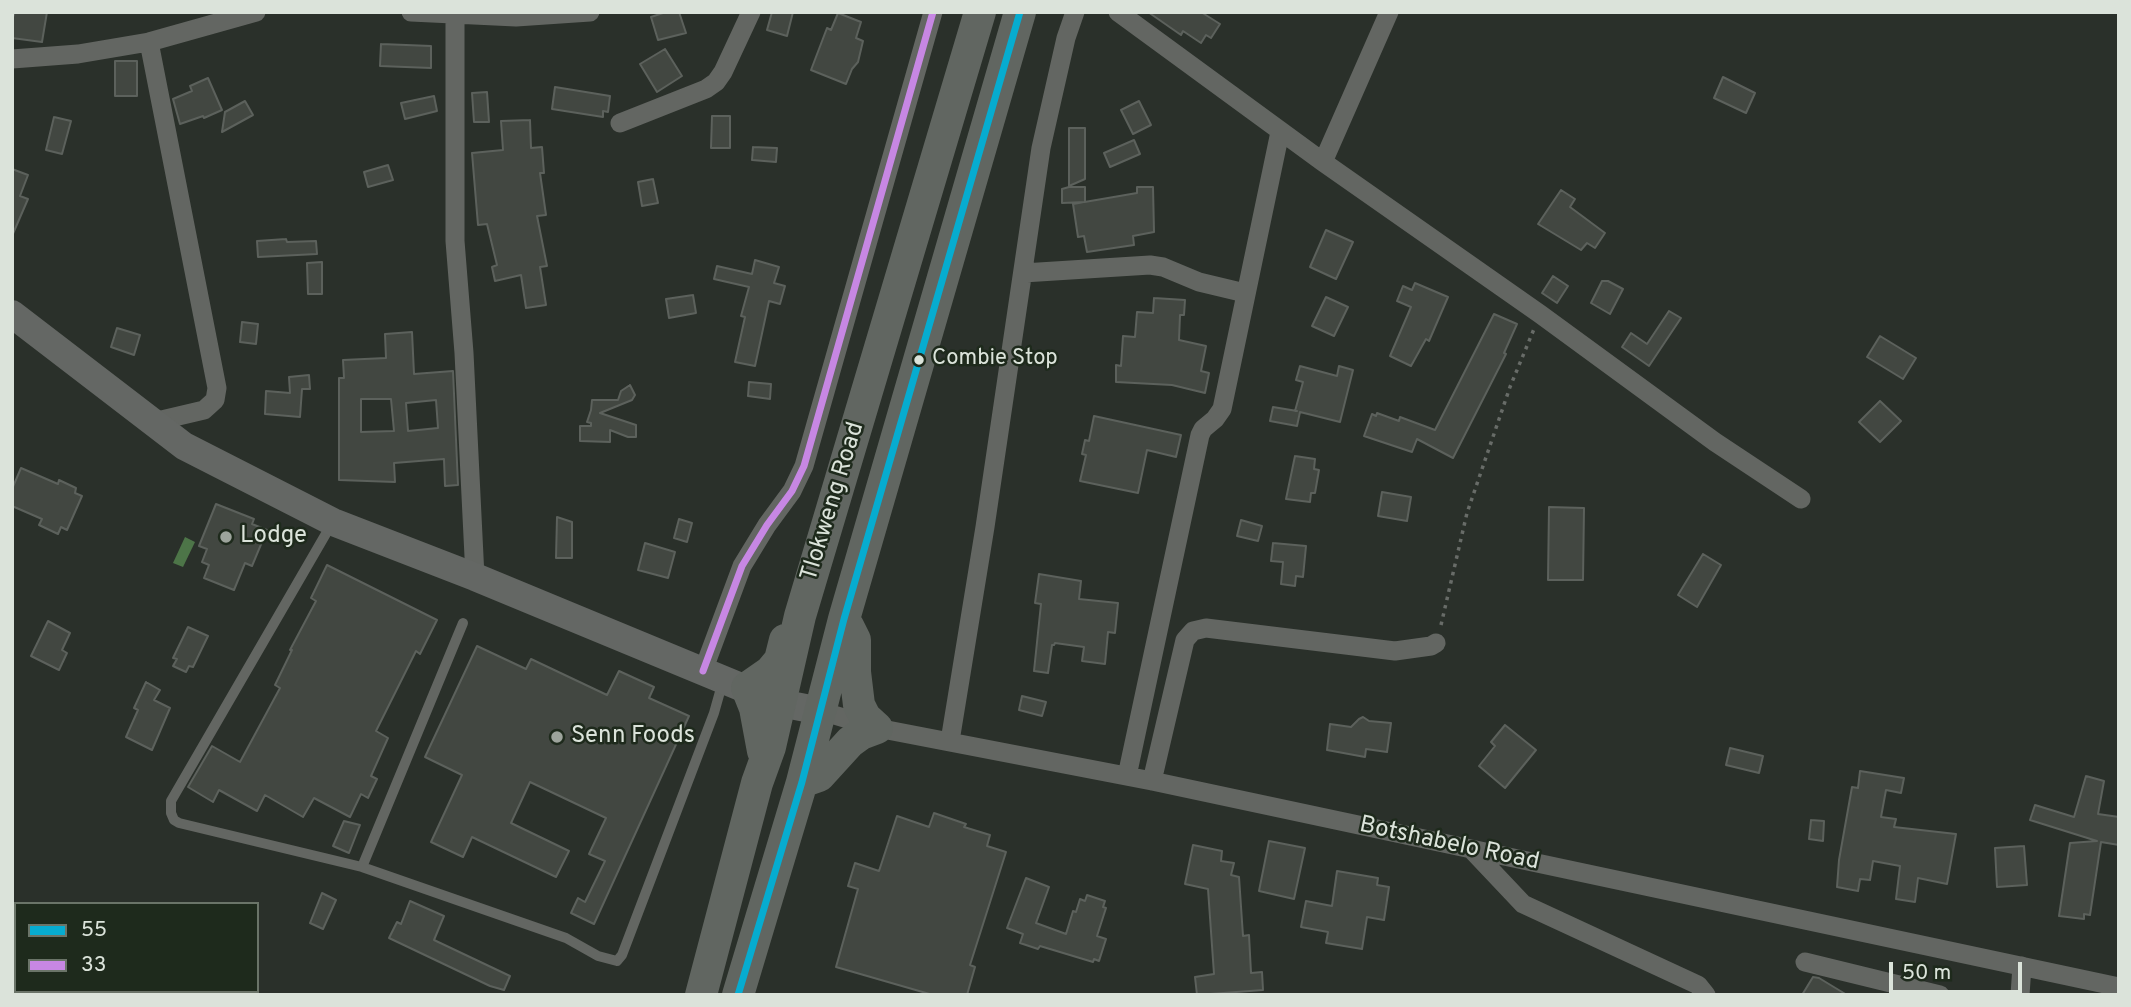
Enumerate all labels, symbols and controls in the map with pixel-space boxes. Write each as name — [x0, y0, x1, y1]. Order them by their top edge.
place label: Combie Stop — [932, 347, 1058, 373]
marker: Combie Stop — [912, 353, 926, 367]
street label: Tlokweng Road — [796, 419, 872, 585]
place label: Lodge — [240, 523, 307, 551]
marker: Lodge — [218, 529, 234, 545]
place label: Senn Foods — [571, 723, 695, 751]
marker: Senn Foods — [549, 729, 565, 745]
street label: Botshabelo Road — [1356, 812, 1542, 878]
legend — [14, 902, 259, 993]
text: 55 — [81, 917, 107, 944]
scale bar — [1893, 948, 2026, 992]
text: 33 — [81, 952, 106, 979]
text: 50 m — [1902, 960, 1951, 987]

